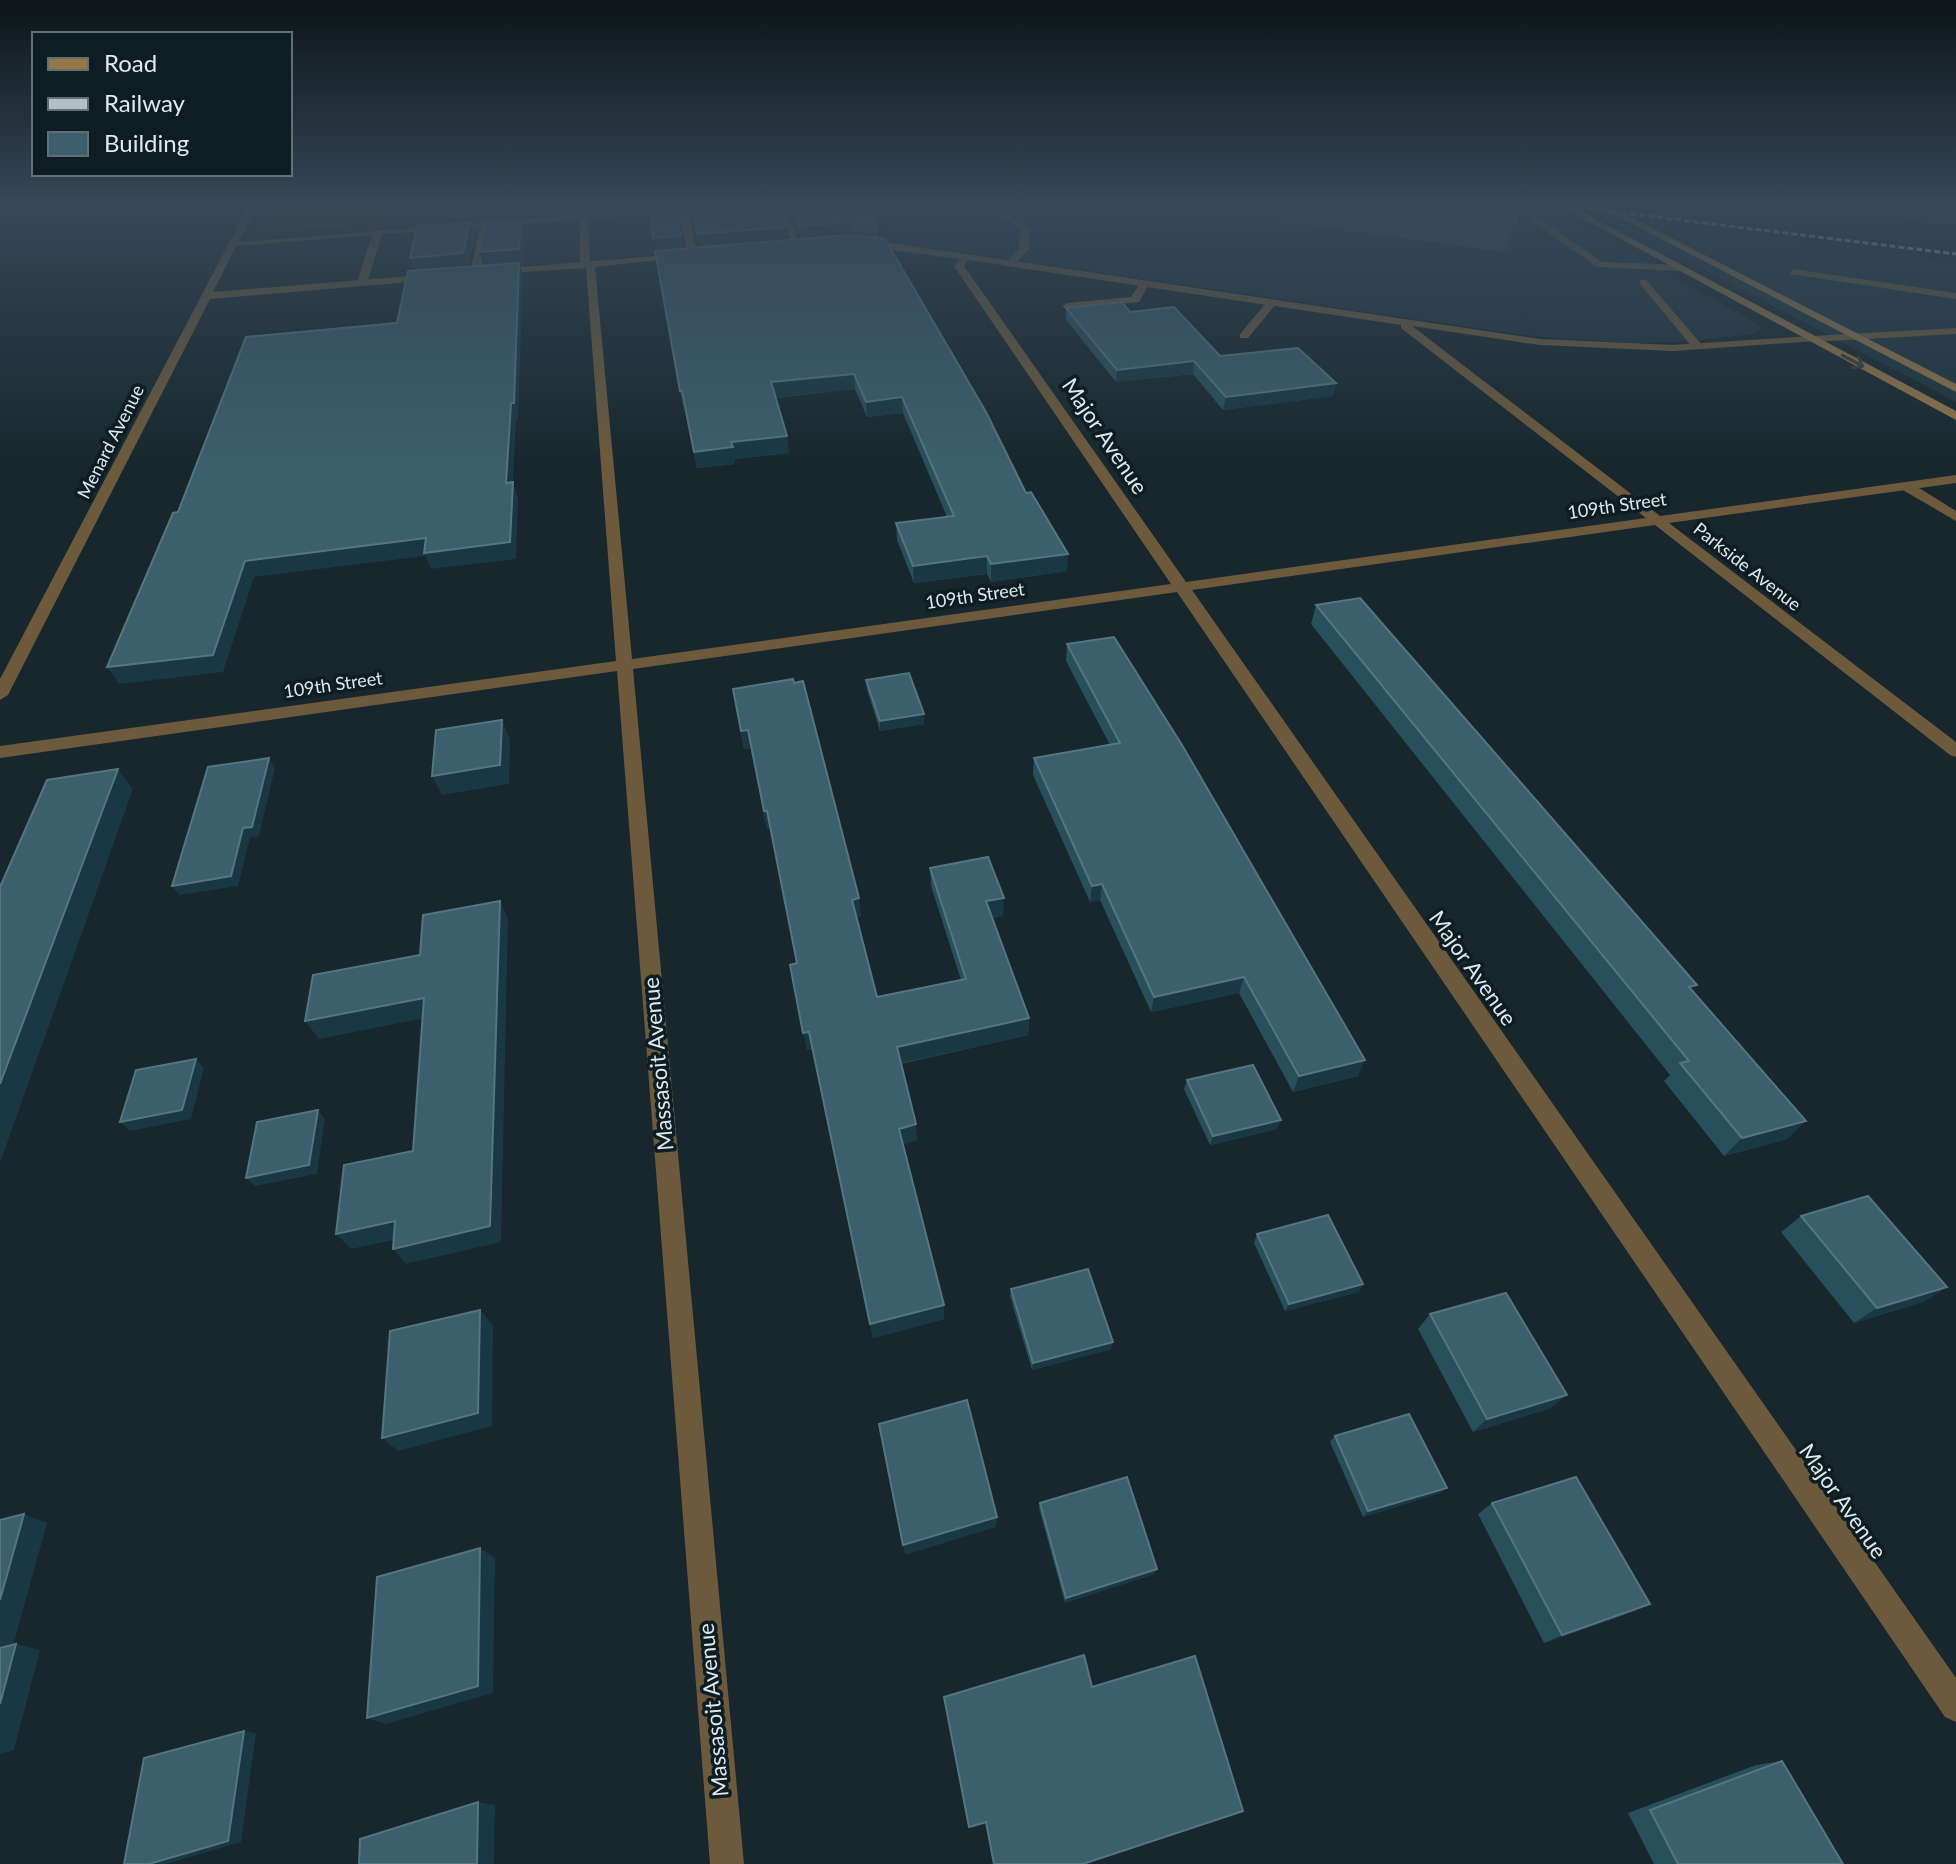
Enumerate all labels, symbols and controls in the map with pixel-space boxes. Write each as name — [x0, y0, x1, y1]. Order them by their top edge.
legend — [32, 32, 292, 176]
text: Road — [104, 48, 157, 77]
text: Railway — [104, 88, 186, 117]
text: Building — [104, 128, 189, 157]
one-way arrow — [1841, 353, 1864, 369]
street label: Major Avenue — [1057, 373, 1154, 499]
street label: Menard Avenue — [72, 381, 148, 502]
street label: 109th Street — [1566, 487, 1668, 523]
street label: Parkside Avenue — [1689, 517, 1806, 615]
street label: 109th Street — [924, 577, 1026, 613]
street label: 109th Street — [282, 666, 384, 702]
street label: Major Avenue — [1424, 905, 1523, 1030]
street label: Massasoit Avenue — [636, 976, 679, 1152]
street label: Major Avenue — [1794, 1438, 1893, 1563]
street label: Massasoit Avenue — [691, 1622, 734, 1798]

